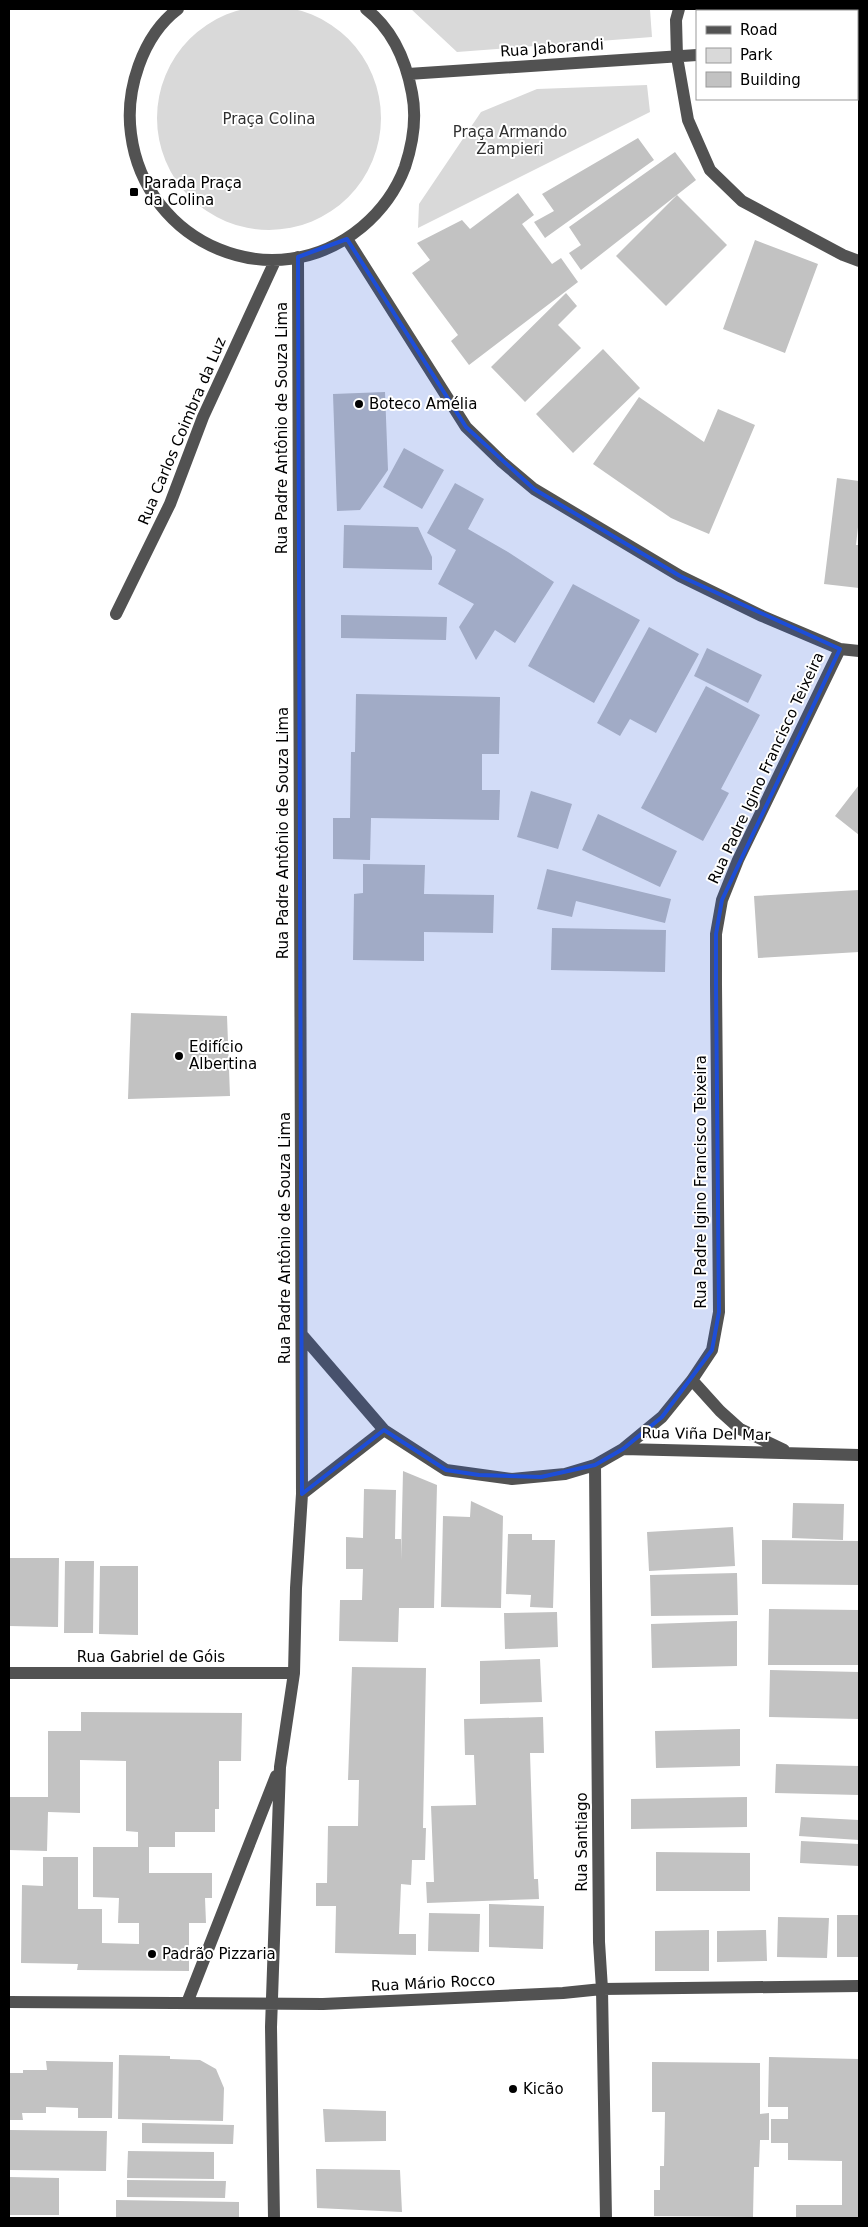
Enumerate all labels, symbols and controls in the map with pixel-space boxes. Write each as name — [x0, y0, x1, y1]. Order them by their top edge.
legend — [696, 10, 858, 100]
text: Road — [740, 21, 778, 39]
street label: Rua Jaborandi — [499, 35, 605, 61]
text: Park — [740, 46, 773, 64]
text: Building — [740, 71, 801, 89]
park label: Praça Colina — [222, 110, 316, 128]
park label: Praça Armando Zampieri — [453, 123, 567, 158]
place label: Parada Praça da Colina — [144, 174, 242, 209]
marker: Parada Praça da Colina — [128, 186, 140, 198]
street label: Rua Padre Antônio de Souza Lima — [273, 302, 291, 554]
street label: Rua Carlos Coimbra da Luz — [134, 334, 230, 527]
place label: Boteco Amélia — [369, 395, 477, 413]
marker: Boteco Amélia — [353, 398, 365, 410]
street label: Rua Padre Igino Francisco Teixeira — [704, 649, 828, 887]
street label: Rua Padre Antônio de Souza Lima — [274, 707, 292, 959]
place label: Edifício Albertina — [189, 1038, 257, 1073]
marker: Edifício Albertina — [173, 1050, 185, 1062]
street label: Rua Padre Igino Francisco Teixeira — [692, 1055, 710, 1309]
street label: Rua Padre Antônio de Souza Lima — [276, 1112, 294, 1364]
street label: Rua Viña Del Mar — [641, 1424, 771, 1444]
street label: Rua Gabriel de Góis — [77, 1648, 225, 1666]
street label: Rua Santiago — [573, 1792, 591, 1892]
place label: Padrão Pizzaria — [162, 1945, 276, 1963]
marker: Padrão Pizzaria — [146, 1948, 158, 1960]
street label: Rua Mário Rocco — [370, 1971, 496, 1995]
place label: Kicão — [523, 2080, 564, 2098]
marker: Kicão — [507, 2083, 519, 2095]

